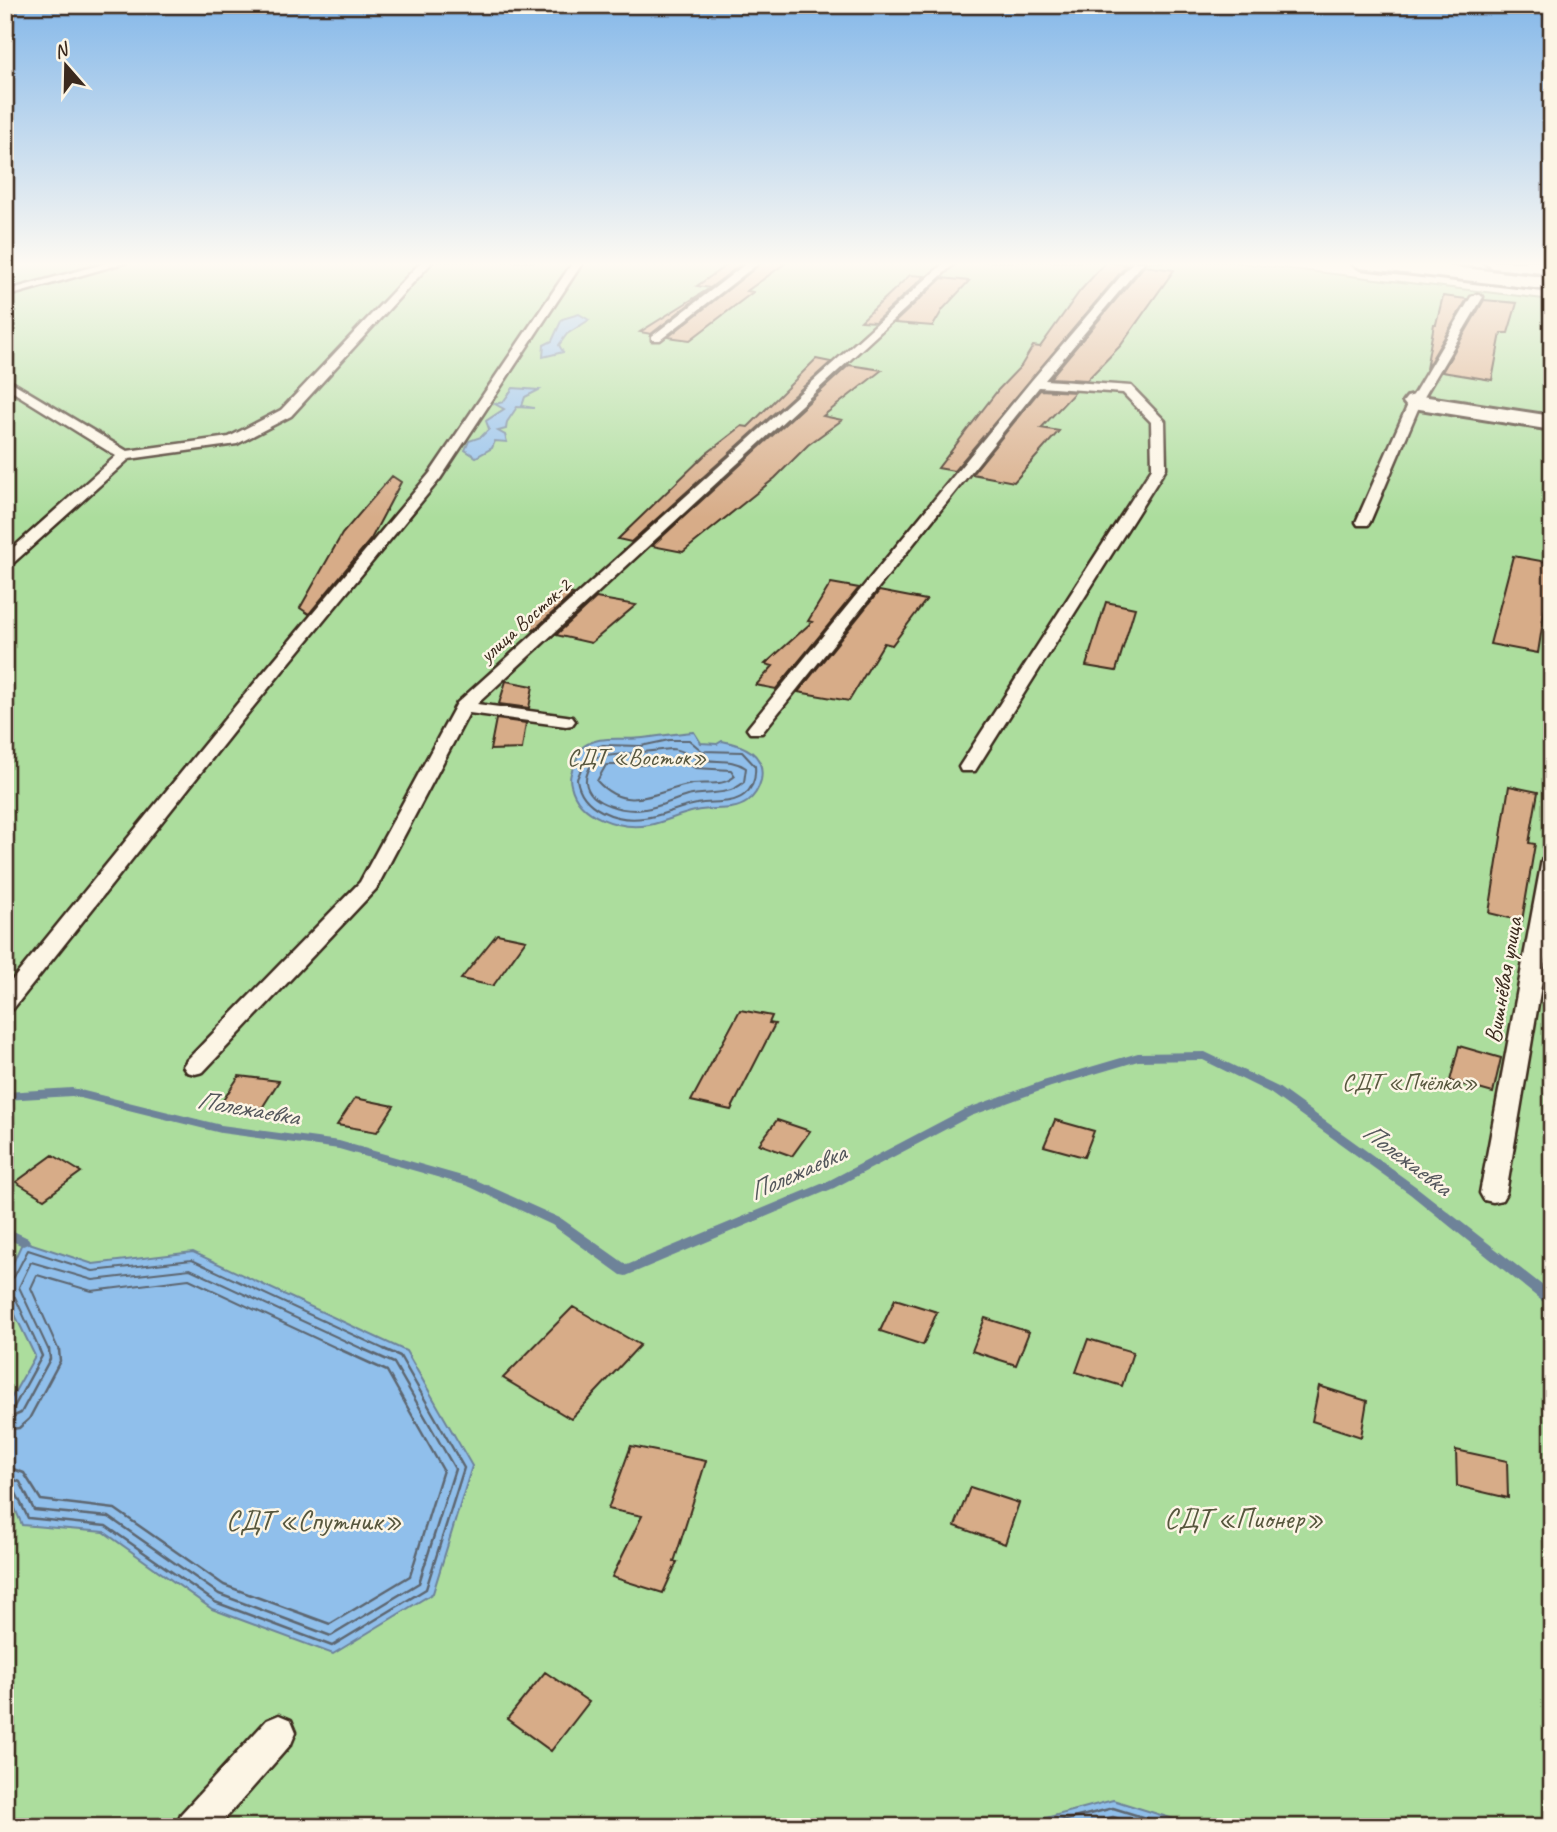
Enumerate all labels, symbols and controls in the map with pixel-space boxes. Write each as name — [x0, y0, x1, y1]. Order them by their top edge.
north arrow — [32, 32, 102, 102]
text: N — [51, 37, 73, 64]
street label: улица Восток-2 — [472, 571, 577, 669]
park label: СДТ «Восток» — [567, 742, 707, 772]
street label: Вишнёвая улица — [1477, 913, 1529, 1045]
park label: СДТ «Пчёлка» — [1342, 1067, 1478, 1097]
water label: Полежаевка — [195, 1083, 304, 1134]
water label: Полежаевка — [1356, 1115, 1460, 1205]
water label: Полежаевка — [744, 1135, 853, 1208]
park label: СДТ «Пионер» — [1164, 1501, 1324, 1536]
park label: СДТ «Спутник» — [226, 1503, 402, 1538]

